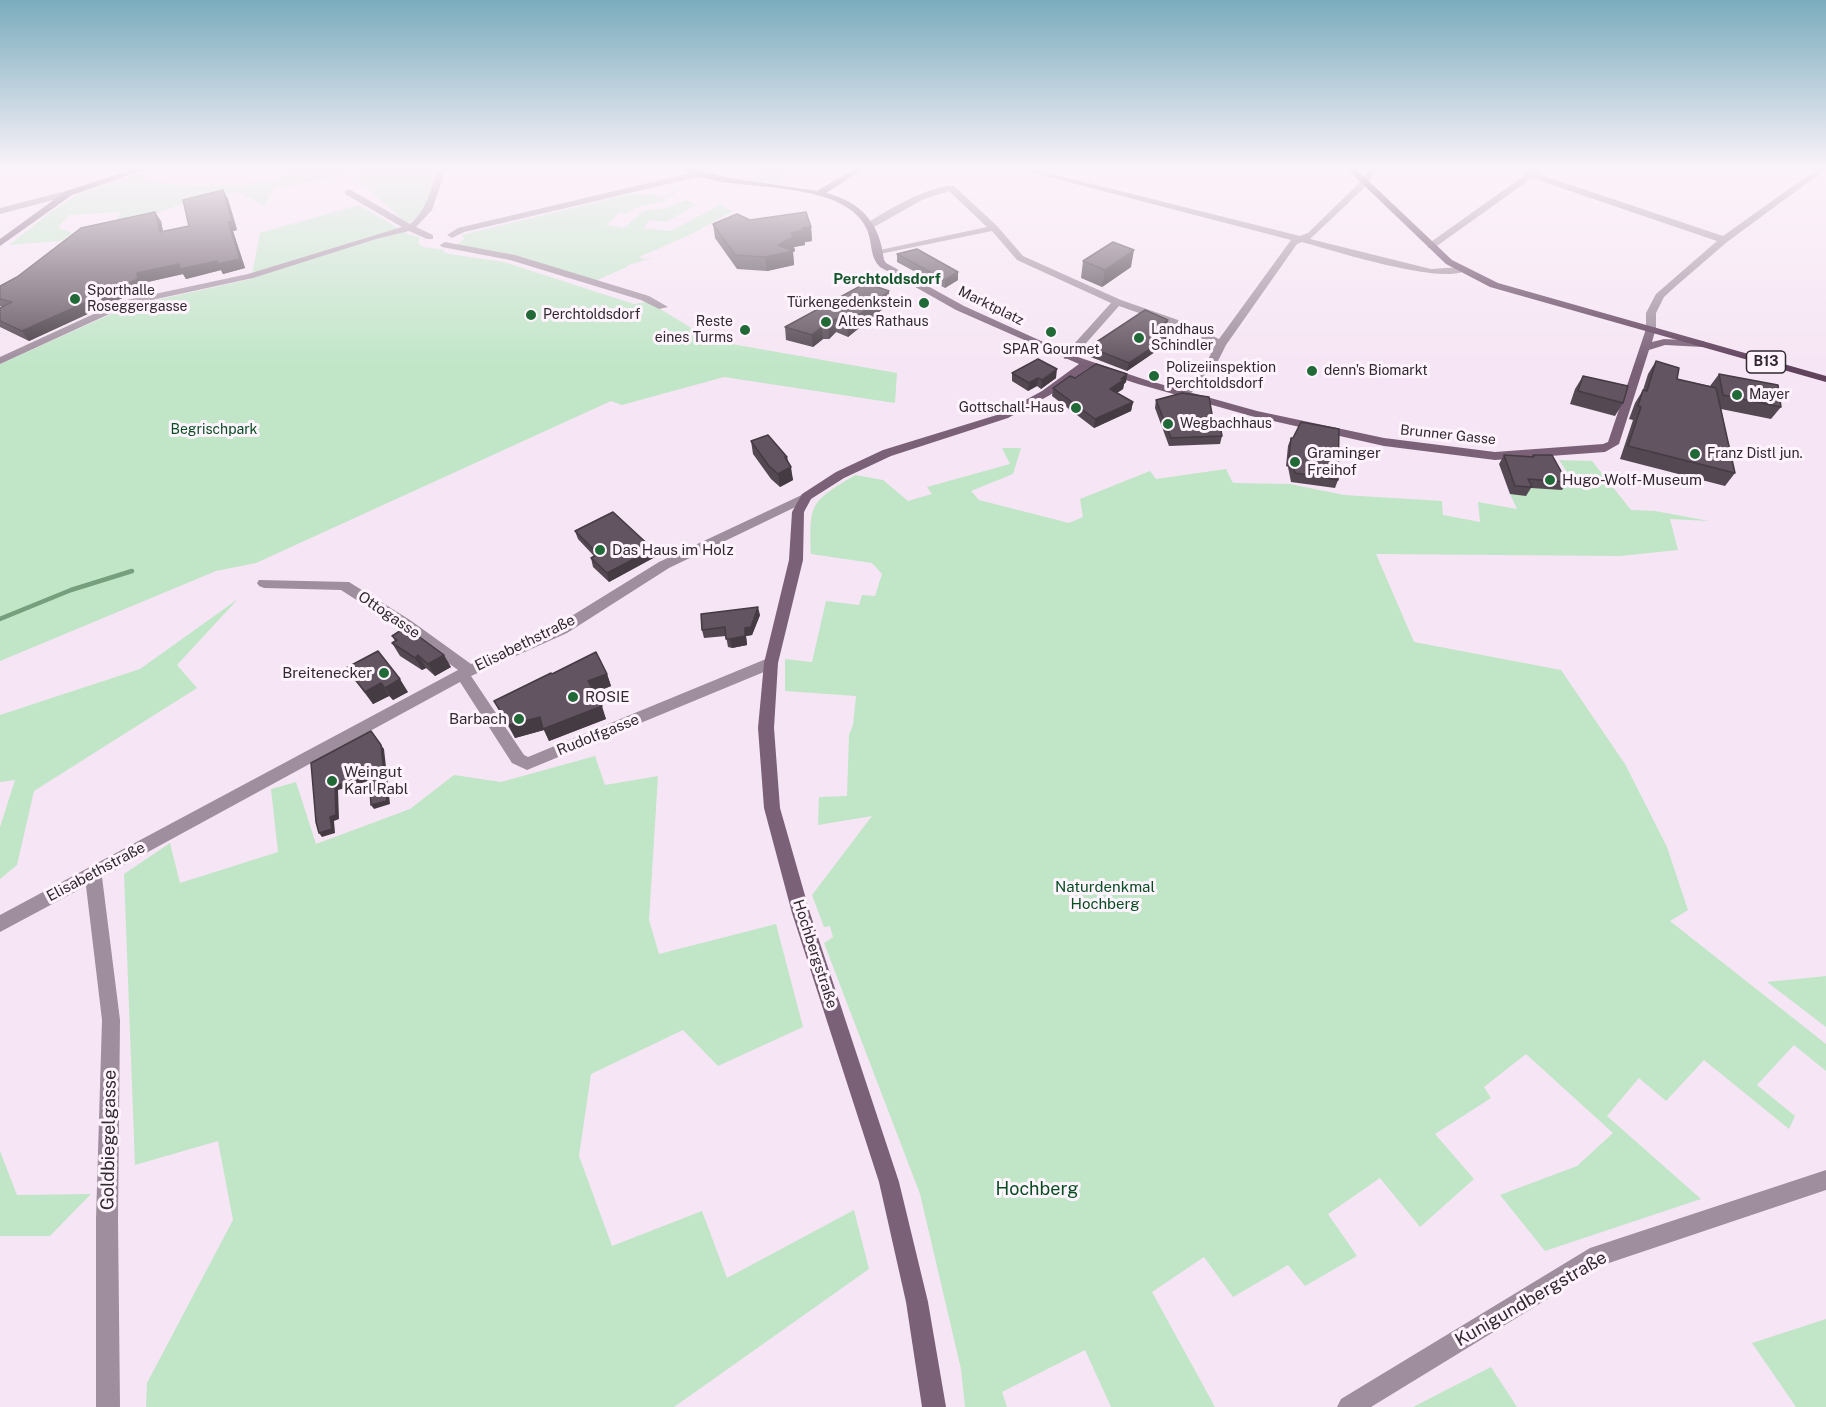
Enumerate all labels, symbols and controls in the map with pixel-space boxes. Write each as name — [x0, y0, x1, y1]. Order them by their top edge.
district label: Perchtoldsdorf — [833, 270, 941, 288]
place label: Sporthalle Roseggergasse — [87, 283, 188, 316]
street label: Marktplatz — [956, 283, 1026, 329]
marker: Sporthalle Roseggergasse — [68, 292, 82, 306]
place label: Türkengedenkstein — [787, 295, 912, 311]
marker: Türkengedenkstein — [917, 296, 931, 310]
place label: Perchtoldsdorf — [543, 307, 640, 323]
marker: Perchtoldsdorf — [524, 308, 538, 322]
place label: Reste eines Turms — [655, 314, 733, 346]
place label: Altes Rathaus — [838, 314, 928, 330]
marker: Altes Rathaus — [819, 315, 833, 329]
place label: Landhaus Schindler — [1151, 322, 1214, 354]
marker: Reste eines Turms — [738, 323, 752, 337]
marker: SPAR Gourmet — [1044, 325, 1058, 339]
marker: Landhaus Schindler — [1132, 331, 1146, 345]
place label: SPAR Gourmet — [1002, 342, 1100, 358]
road number: B13 — [1746, 351, 1786, 373]
place label: Polizeiinspektion Perchtoldsdorf — [1166, 360, 1276, 392]
place label: denn's Biomarkt — [1324, 363, 1428, 379]
marker: denn's Biomarkt — [1305, 364, 1319, 378]
marker: Polizeiinspektion Perchtoldsdorf — [1147, 369, 1161, 383]
place label: Mayer — [1749, 387, 1790, 403]
marker: Mayer — [1730, 388, 1744, 402]
place label: Gottschall-Haus — [959, 400, 1064, 416]
marker: Gottschall-Haus — [1069, 401, 1083, 415]
place label: Wegbachhaus — [1180, 416, 1272, 432]
marker: Wegbachhaus — [1161, 417, 1175, 431]
park label: Begrischpark — [171, 422, 257, 438]
street label: Brunner Gasse — [1399, 422, 1497, 448]
place label: Graminger Freihof — [1307, 444, 1381, 479]
place label: Franz Distl jun. — [1707, 446, 1803, 462]
marker: Franz Distl jun. — [1688, 447, 1702, 461]
marker: Graminger Freihof — [1288, 455, 1302, 469]
place label: Hugo-Wolf-Museum — [1562, 471, 1702, 489]
marker: Hugo-Wolf-Museum — [1543, 473, 1557, 487]
place label: Das Haus im Holz — [612, 541, 734, 559]
marker: Das Haus im Holz — [593, 543, 607, 557]
street label: Ottogasse — [355, 588, 423, 642]
street label: Elisabethstraße — [472, 611, 578, 675]
place label: Breitenecker — [282, 664, 372, 682]
marker: Breitenecker — [377, 666, 391, 680]
place label: ROSIE — [585, 688, 630, 706]
marker: ROSIE — [566, 690, 580, 704]
place label: Barbach — [449, 710, 507, 728]
street label: Rudolfgasse — [554, 710, 642, 760]
marker: Barbach — [512, 712, 526, 726]
place label: Weingut Karl Rabl — [344, 763, 408, 798]
marker: Weingut Karl Rabl — [325, 774, 339, 788]
street label: Elisabethstraße — [44, 838, 148, 906]
park label: Naturdenkmal Hochberg — [1055, 878, 1155, 913]
street label: Hochbergstraße — [789, 897, 841, 1011]
street label: Goldbiegelgasse — [97, 1070, 121, 1210]
park label: Hochberg — [996, 1178, 1078, 1200]
street label: Kunigundbergstraße — [1451, 1247, 1611, 1351]

